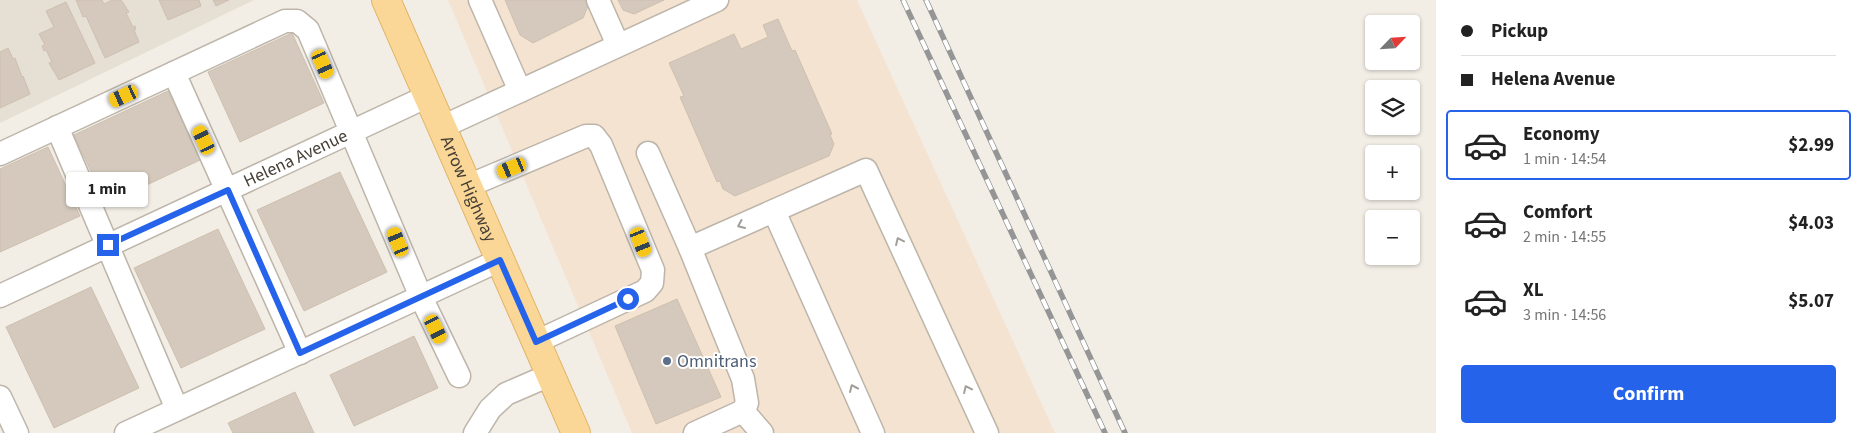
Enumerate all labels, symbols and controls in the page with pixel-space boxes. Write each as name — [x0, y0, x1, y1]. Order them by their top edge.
north arrow — [1365, 15, 1420, 70]
map controls — [1365, 15, 1420, 265]
text: Pickup — [1491, 18, 1548, 45]
car — [310, 47, 335, 81]
text: Helena Avenue — [1491, 66, 1615, 93]
button: layers — [1365, 80, 1420, 135]
car — [107, 83, 140, 109]
text: Economy — [1523, 121, 1600, 148]
car — [190, 123, 217, 157]
street label: Helena Avenue — [239, 123, 352, 193]
icon: car — [1463, 123, 1508, 168]
street label: Arrow Highway — [434, 132, 503, 246]
text: $2.99 — [1788, 132, 1834, 159]
button: + — [1365, 145, 1420, 200]
text: 1 min · 14:54 — [1523, 148, 1606, 170]
car — [495, 155, 528, 181]
callout: 1 min — [67, 172, 149, 208]
text: 1 min — [88, 178, 126, 200]
text: Comfort — [1523, 199, 1593, 226]
icon: car — [1463, 201, 1508, 246]
button: − — [1365, 210, 1420, 265]
text: $4.03 — [1788, 210, 1834, 237]
one-way arrow — [737, 219, 746, 230]
car — [385, 225, 410, 259]
car — [628, 225, 653, 259]
text: 2 min · 14:55 — [1523, 226, 1606, 248]
route end — [97, 234, 119, 256]
one-way arrow — [894, 237, 905, 246]
text: XL — [1523, 277, 1544, 304]
icon: car — [1463, 279, 1508, 324]
route start — [617, 288, 639, 310]
text: $5.07 — [1788, 288, 1834, 315]
text: 3 min · 14:56 — [1523, 304, 1606, 326]
car — [422, 312, 449, 346]
place label: Omnitrans — [677, 349, 757, 374]
marker: Omnitrans — [661, 355, 673, 367]
button: Confirm — [1461, 365, 1836, 423]
one-way arrow — [849, 384, 860, 393]
one-way arrow — [962, 385, 973, 394]

